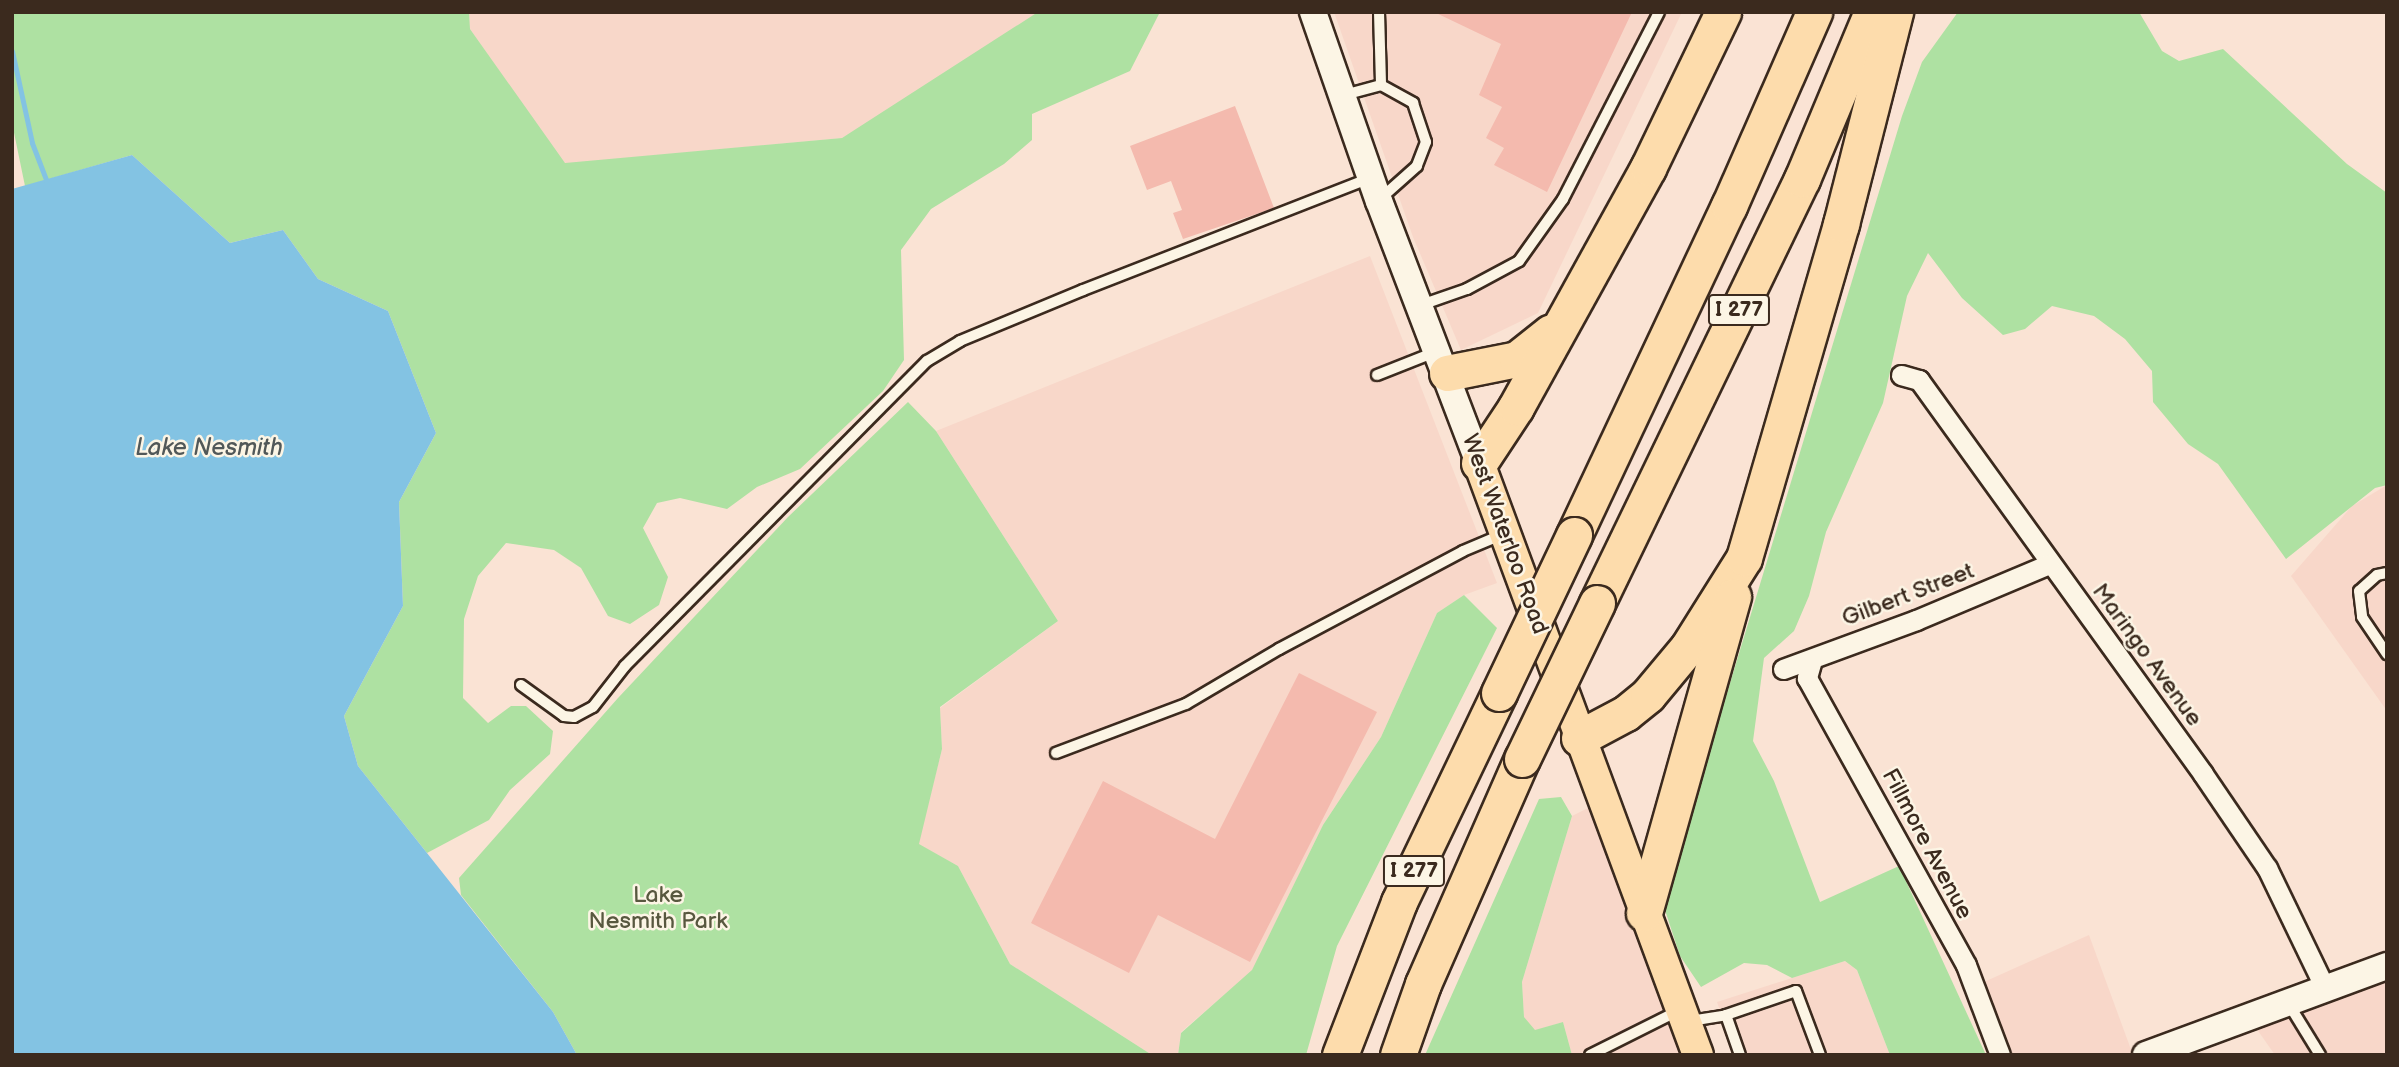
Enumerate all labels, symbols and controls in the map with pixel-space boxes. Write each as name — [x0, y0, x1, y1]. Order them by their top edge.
road number: I 277 — [1708, 292, 1770, 328]
street label: West Waterloo Road — [1456, 430, 1554, 638]
water label: Lake Nesmith — [135, 434, 283, 462]
street label: Gilbert Street — [1838, 557, 1978, 633]
street label: Maringo Avenue — [2086, 578, 2208, 732]
street label: Fillmore Avenue — [1876, 764, 1978, 924]
road number: I 277 — [1382, 854, 1446, 888]
park label: Lake Nesmith Park — [589, 881, 727, 935]

